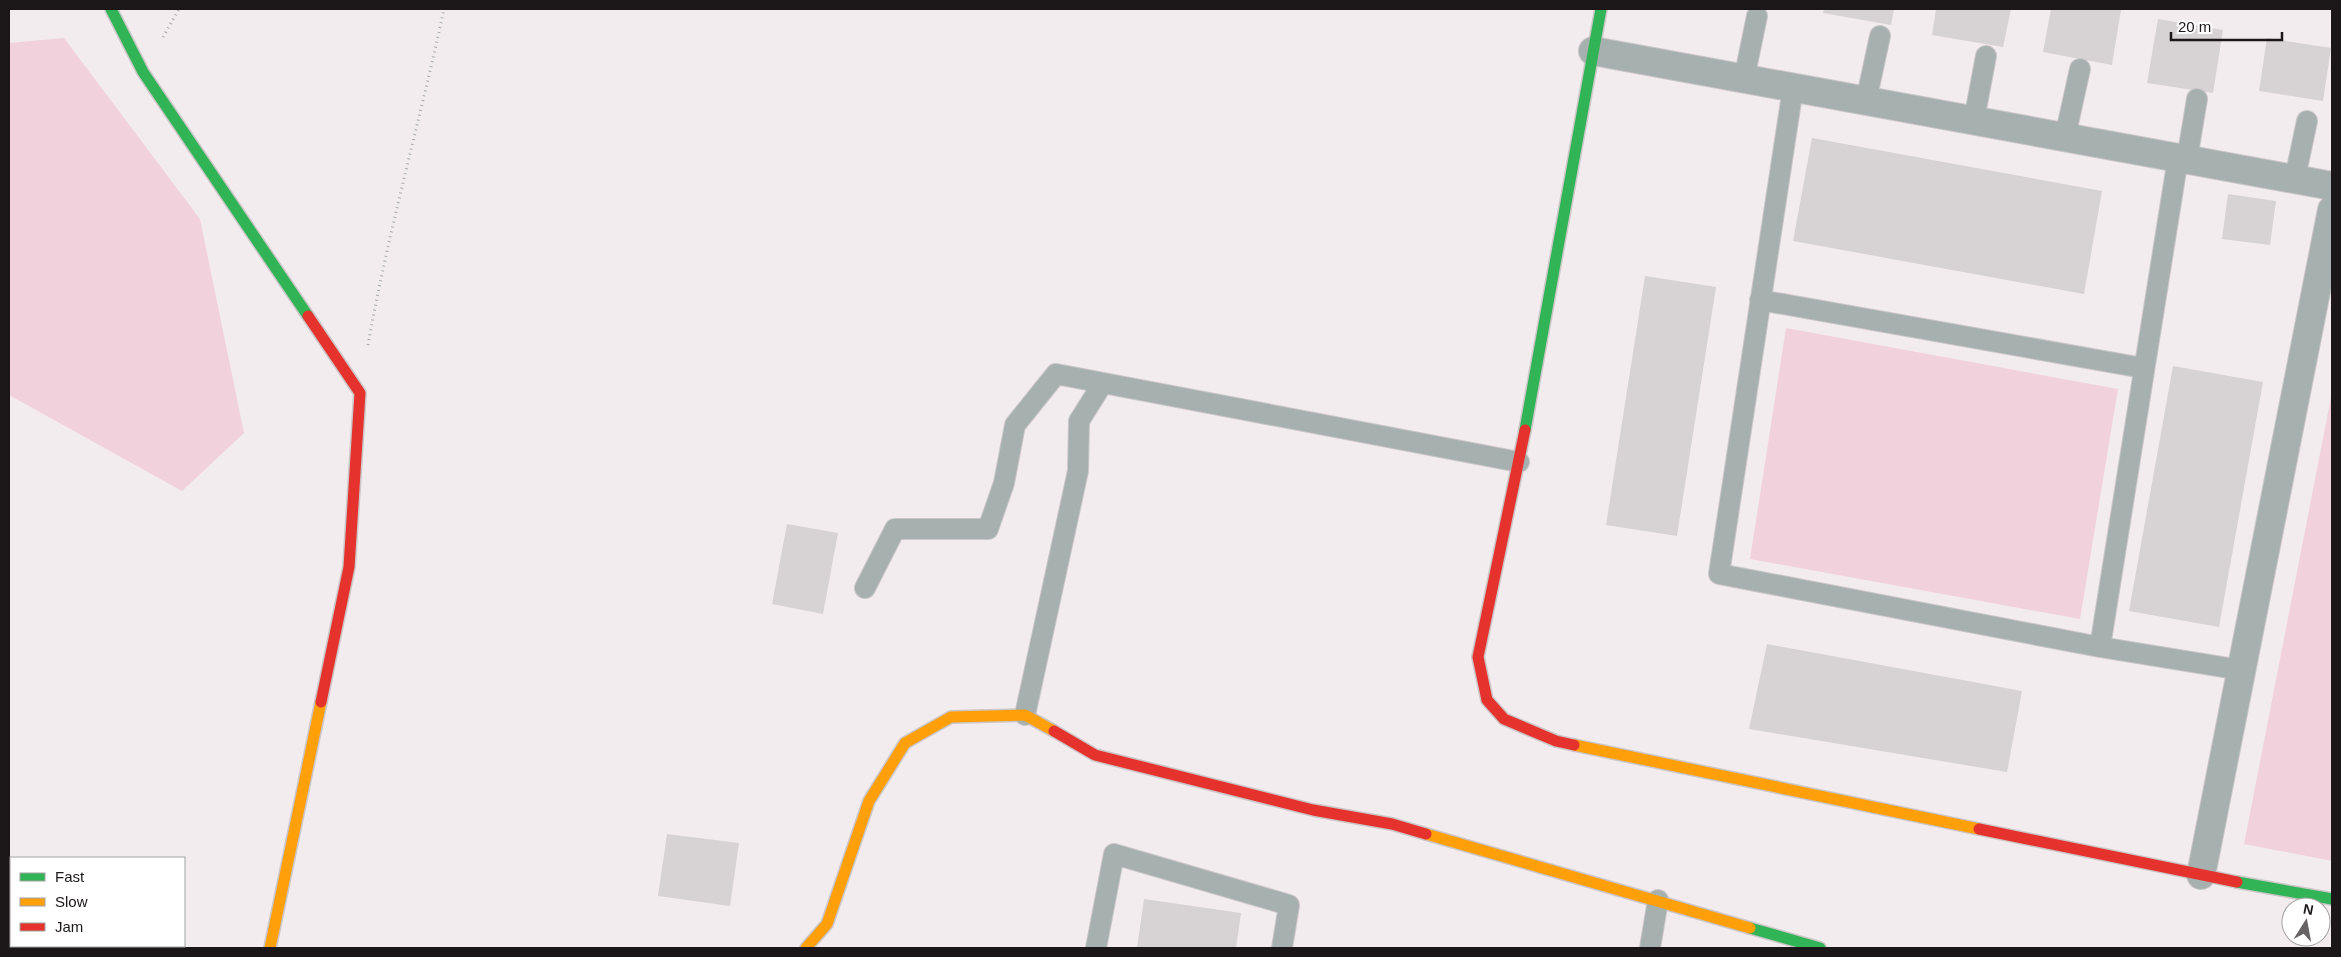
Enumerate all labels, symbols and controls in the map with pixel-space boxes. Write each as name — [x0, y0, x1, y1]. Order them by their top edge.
scale bar — [2171, 10, 2282, 42]
text: 20 m — [2178, 18, 2211, 35]
legend — [10, 857, 185, 947]
text: Fast — [55, 868, 85, 885]
text: Slow — [55, 893, 88, 910]
north arrow — [2281, 897, 2331, 947]
text: N — [2302, 900, 2315, 918]
text: Jam — [55, 918, 83, 935]

